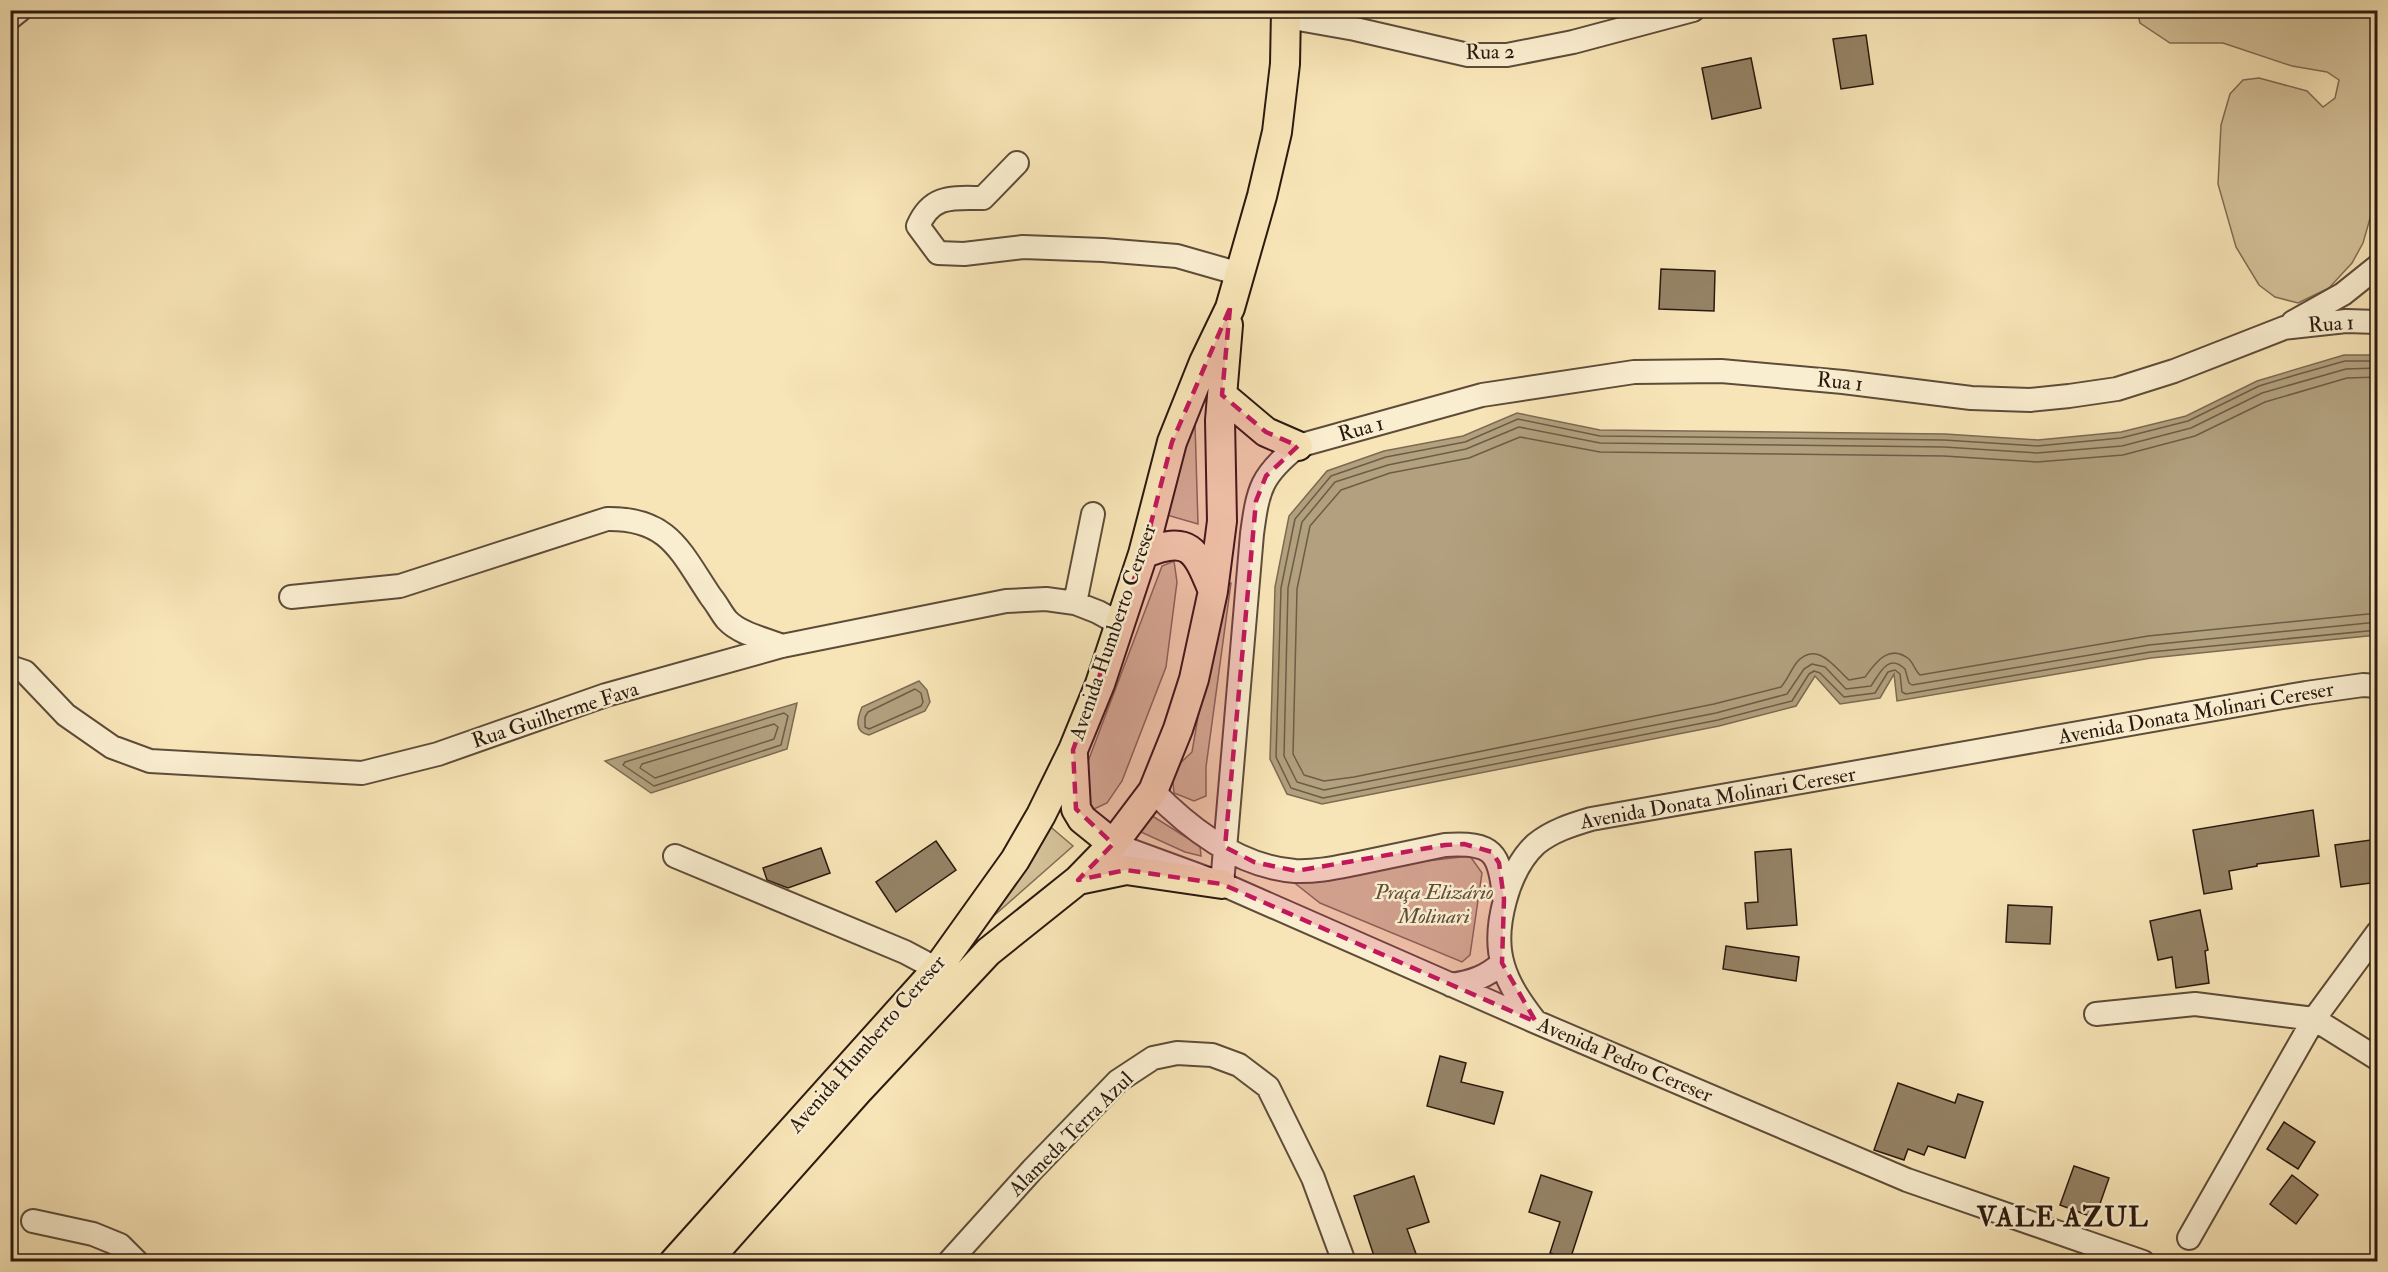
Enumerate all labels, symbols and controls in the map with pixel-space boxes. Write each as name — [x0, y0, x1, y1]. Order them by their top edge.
street label: Rua 2 — [1465, 38, 1515, 66]
street label: Rua 1 — [2307, 309, 2355, 339]
street label: Rua 1 — [1816, 366, 1864, 398]
street label: Rua 1 — [1335, 410, 1387, 448]
street label: Avenida Humberto Cereser — [1063, 520, 1163, 745]
street label: Rua Guilherme Fava — [468, 675, 642, 755]
street label: Avenida Donata Molinari Cereser — [2055, 675, 2336, 751]
street label: Avenida Donata Molinari Cereser — [1577, 760, 1858, 836]
park label: Praça Elizário Molinari — [1374, 879, 1493, 930]
street label: Avenida Humberto Cereser — [782, 949, 952, 1139]
street label: Avenida Pedro Cereser — [1532, 1010, 1717, 1109]
street label: Alameda Terra Azul — [1002, 1065, 1140, 1203]
district label: VALE AZUL — [1976, 1201, 2149, 1234]

